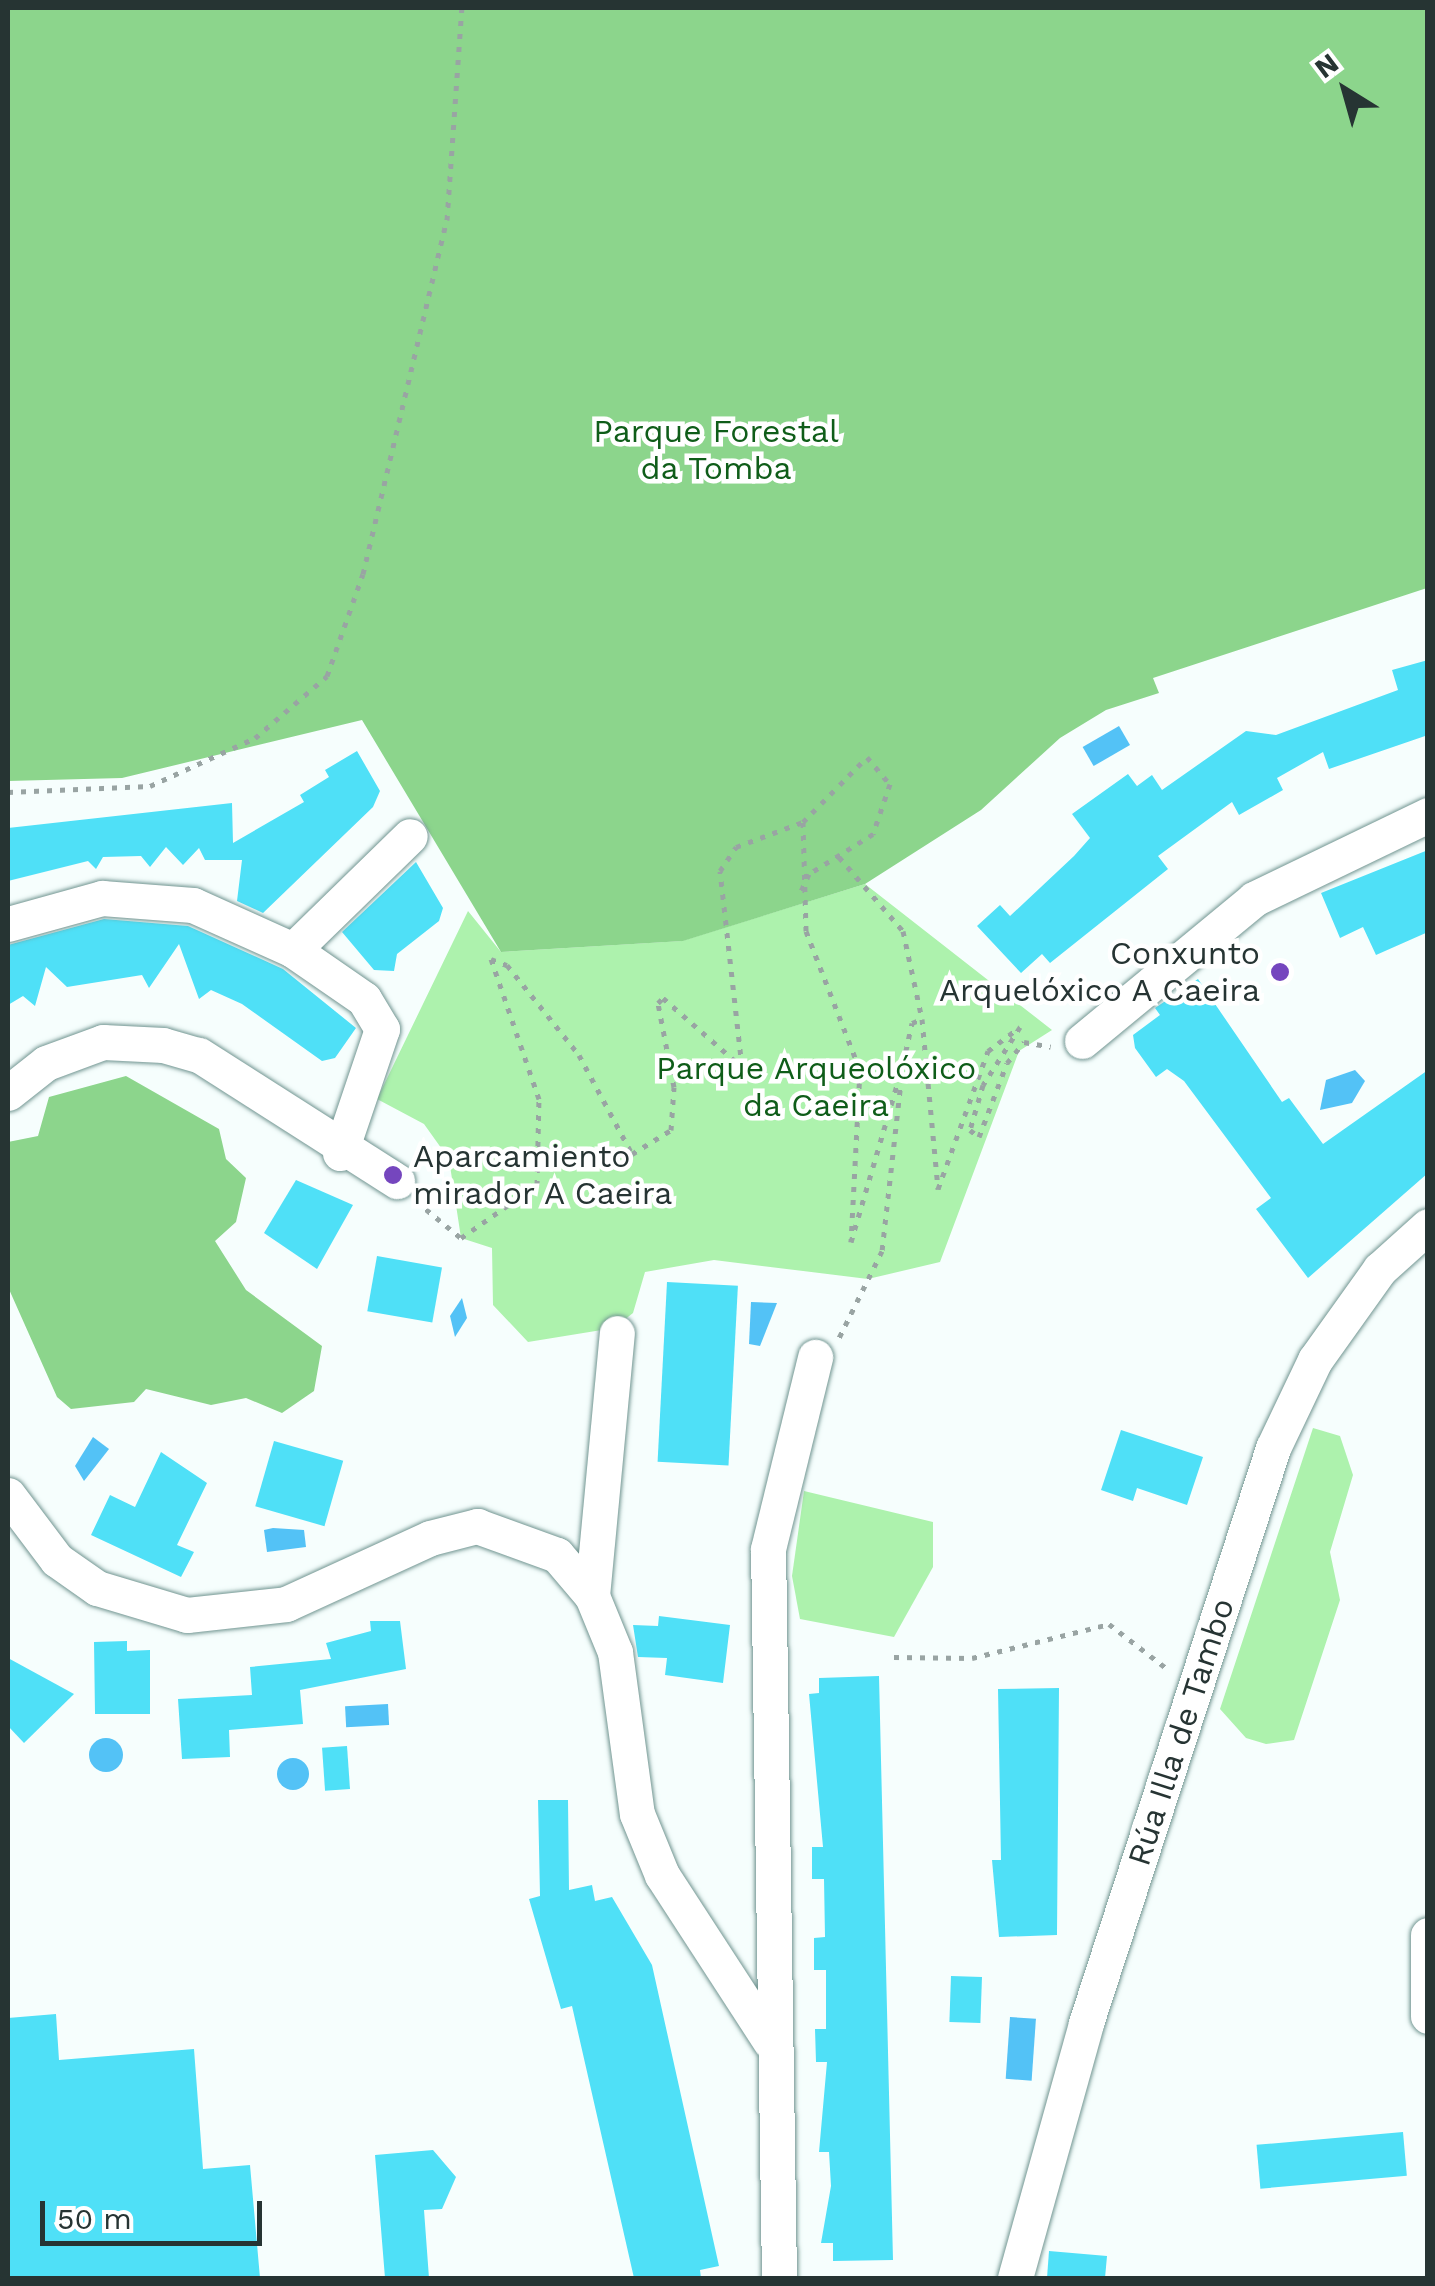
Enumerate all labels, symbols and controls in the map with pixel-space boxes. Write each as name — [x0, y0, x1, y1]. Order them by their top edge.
north arrow — [1295, 40, 1395, 140]
text: N — [1308, 46, 1345, 85]
park label: Parque Forestal da Tomba — [593, 413, 839, 488]
place label: Conxunto Arquelóxico A Caeira — [936, 935, 1260, 1010]
marker: Conxunto Arquelóxico A Caeira — [1269, 961, 1291, 983]
park label: Parque Arqueolóxico da Caeira — [655, 1050, 977, 1125]
place label: Aparcamiento mirador A Caeira — [413, 1138, 676, 1213]
marker: Aparcamiento mirador A Caeira — [382, 1164, 404, 1186]
street label: Rúa Illa de Tambo — [1119, 1592, 1243, 1872]
scale bar — [45, 2181, 268, 2243]
text: 50 m — [57, 2201, 132, 2236]

